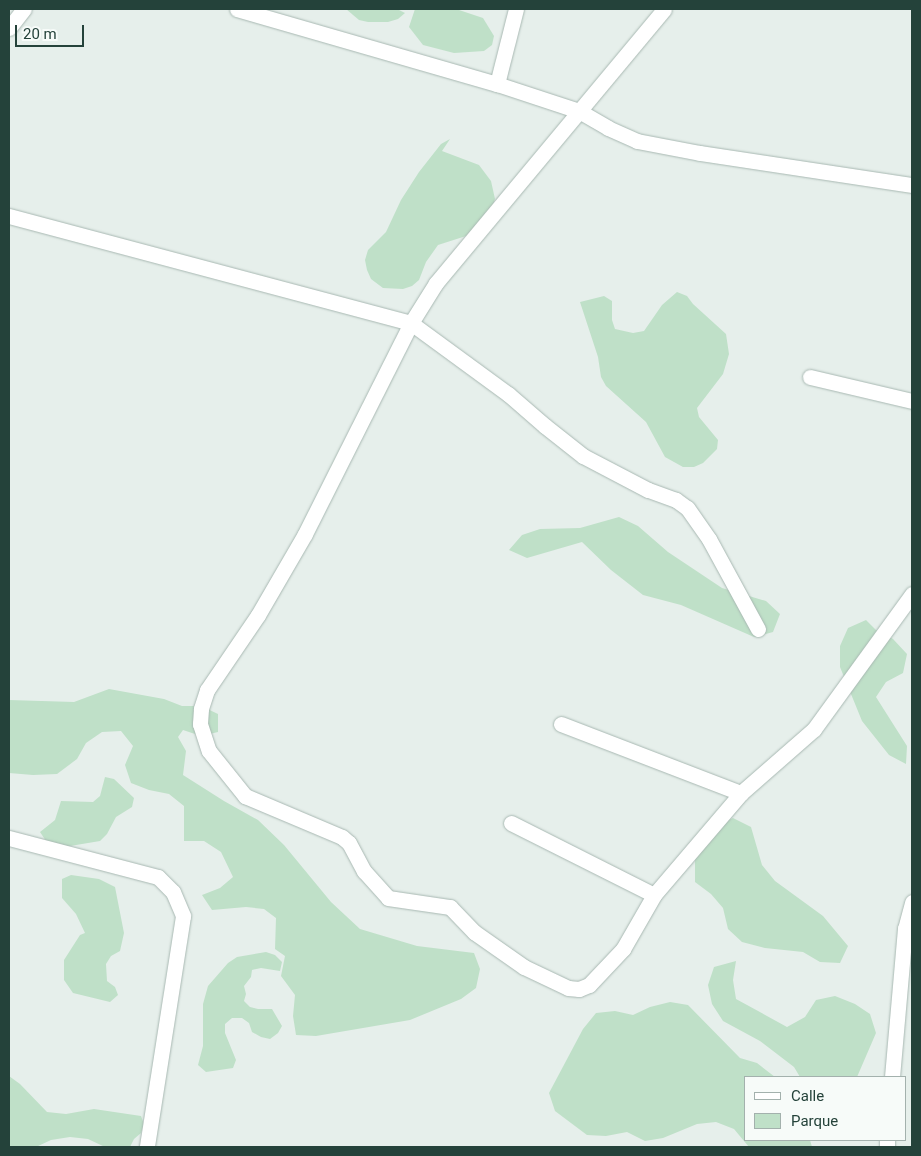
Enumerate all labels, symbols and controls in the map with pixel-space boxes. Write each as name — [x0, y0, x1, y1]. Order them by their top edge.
scale bar — [18, 15, 86, 47]
text: 20 m — [23, 25, 57, 43]
legend — [744, 1076, 906, 1141]
text: Calle — [791, 1087, 824, 1105]
text: Parque — [791, 1112, 838, 1130]

